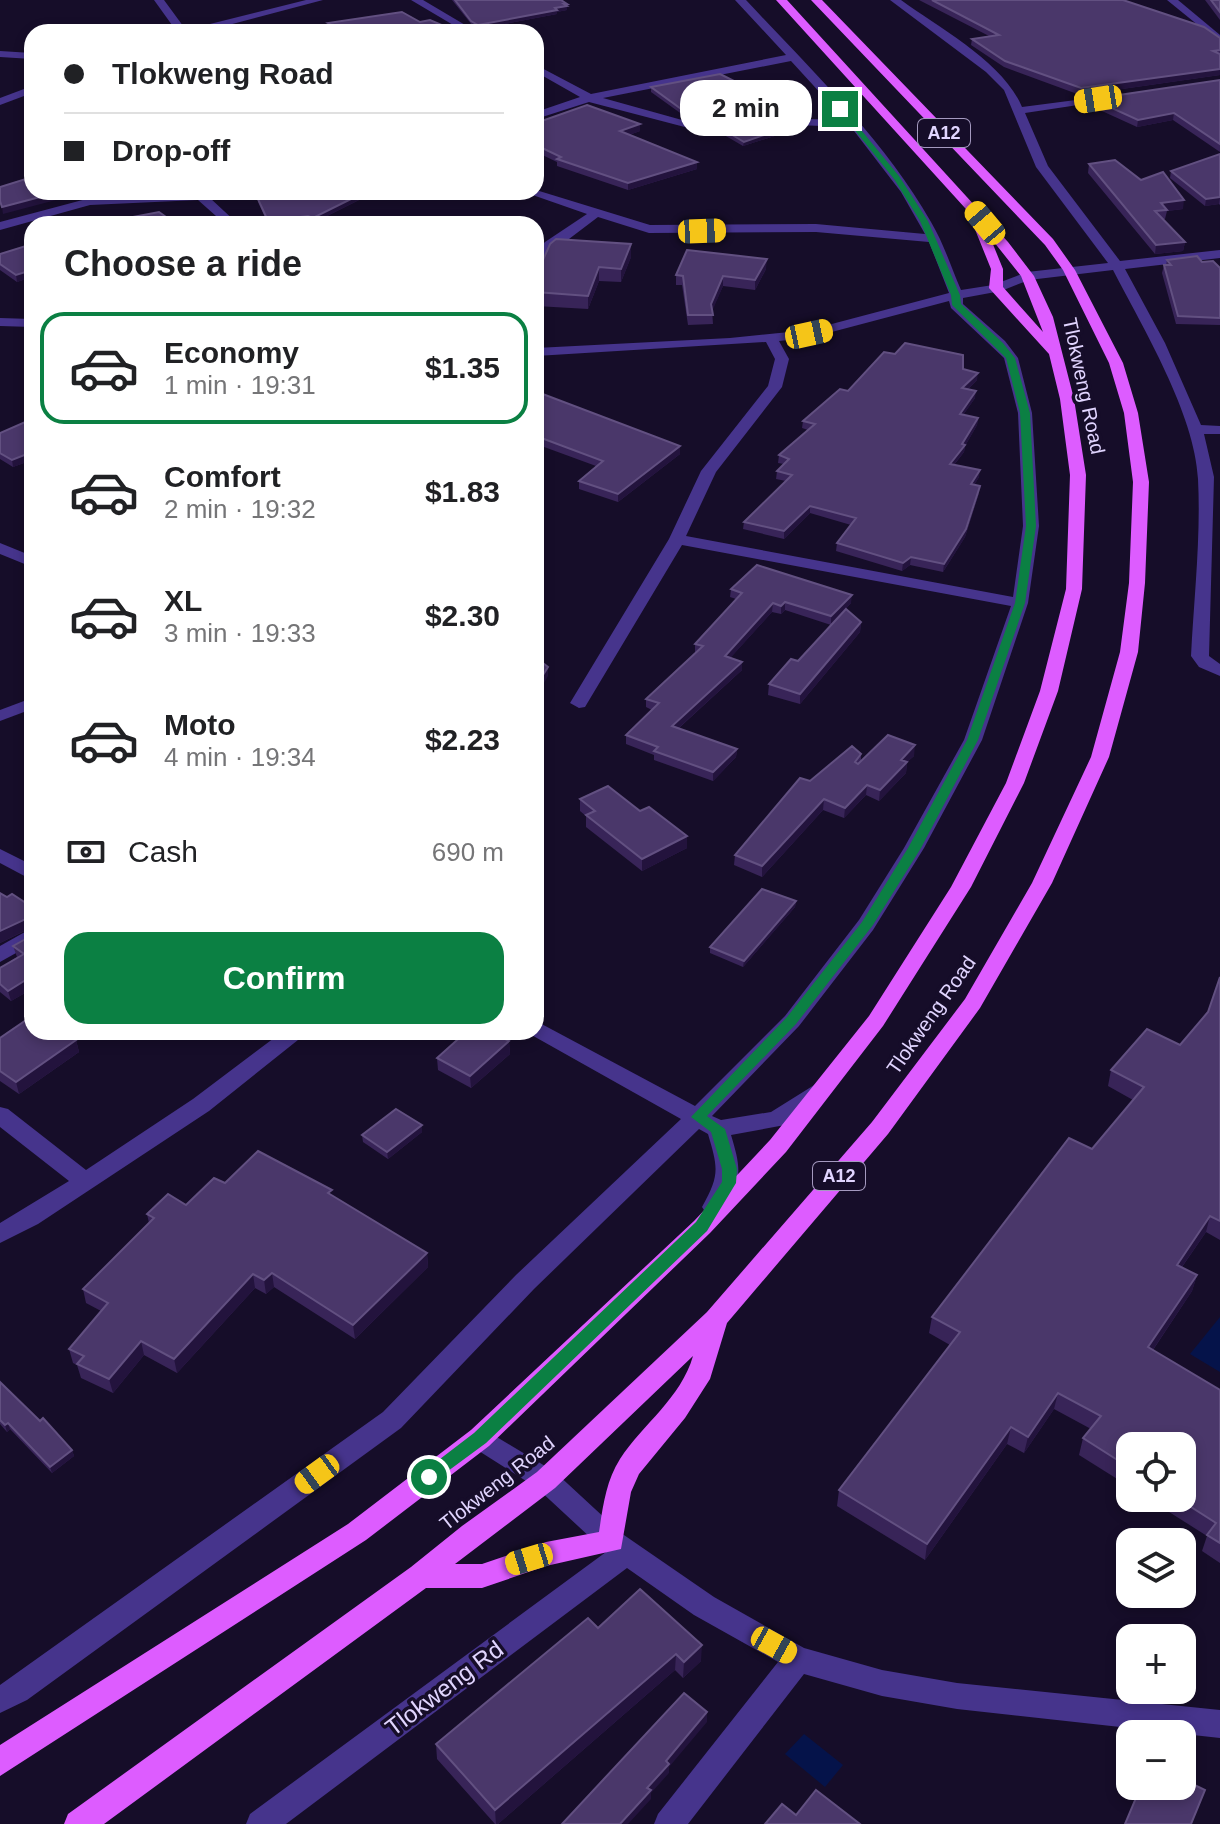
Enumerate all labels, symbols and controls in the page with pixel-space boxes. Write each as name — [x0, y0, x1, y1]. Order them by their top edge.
text: Tlokweng Road — [112, 57, 334, 90]
callout: 2 min — [680, 81, 812, 137]
car — [1072, 83, 1124, 115]
route end — [822, 91, 858, 127]
text: 2 min — [712, 93, 780, 123]
road number: A12 — [918, 119, 970, 147]
text: Drop-off — [112, 134, 230, 167]
car — [960, 197, 1010, 249]
car — [678, 218, 726, 244]
text: Choose a ride — [64, 243, 302, 284]
street label: Tlokweng Road — [1059, 316, 1109, 456]
car — [783, 317, 835, 351]
icon: car — [68, 332, 140, 404]
text: Economy — [164, 336, 299, 369]
text: $1.35 — [425, 351, 500, 384]
text: 1 min · 19:31 — [164, 370, 316, 400]
icon: car — [68, 456, 140, 528]
text: Comfort — [164, 460, 281, 493]
text: $1.83 — [425, 475, 500, 508]
text: 2 min · 19:32 — [164, 494, 316, 524]
icon: car — [68, 580, 140, 652]
text: XL — [164, 584, 202, 617]
text: $2.30 — [425, 599, 500, 632]
text: 3 min · 19:33 — [164, 618, 316, 648]
icon: car — [68, 704, 140, 776]
text: Moto — [164, 708, 236, 741]
text: $2.23 — [425, 723, 500, 756]
text: 4 min · 19:34 — [164, 742, 316, 772]
icon: cash — [64, 830, 108, 874]
text: Cash — [128, 835, 198, 868]
text: 690 m — [432, 837, 504, 867]
button: Confirm — [64, 932, 504, 1024]
street label: Tlokweng Road — [882, 952, 980, 1078]
road number: A12 — [813, 1162, 865, 1190]
street label: Tlokweng Road — [435, 1432, 559, 1534]
map controls — [1116, 1432, 1196, 1800]
button: locate — [1116, 1432, 1196, 1512]
car — [291, 1450, 343, 1498]
route start — [411, 1459, 447, 1495]
button: layers — [1116, 1528, 1196, 1608]
car — [503, 1541, 555, 1577]
car — [747, 1623, 801, 1667]
button: + — [1116, 1624, 1196, 1704]
street label: Tlokweng Rd — [380, 1635, 508, 1741]
button: − — [1116, 1720, 1196, 1800]

